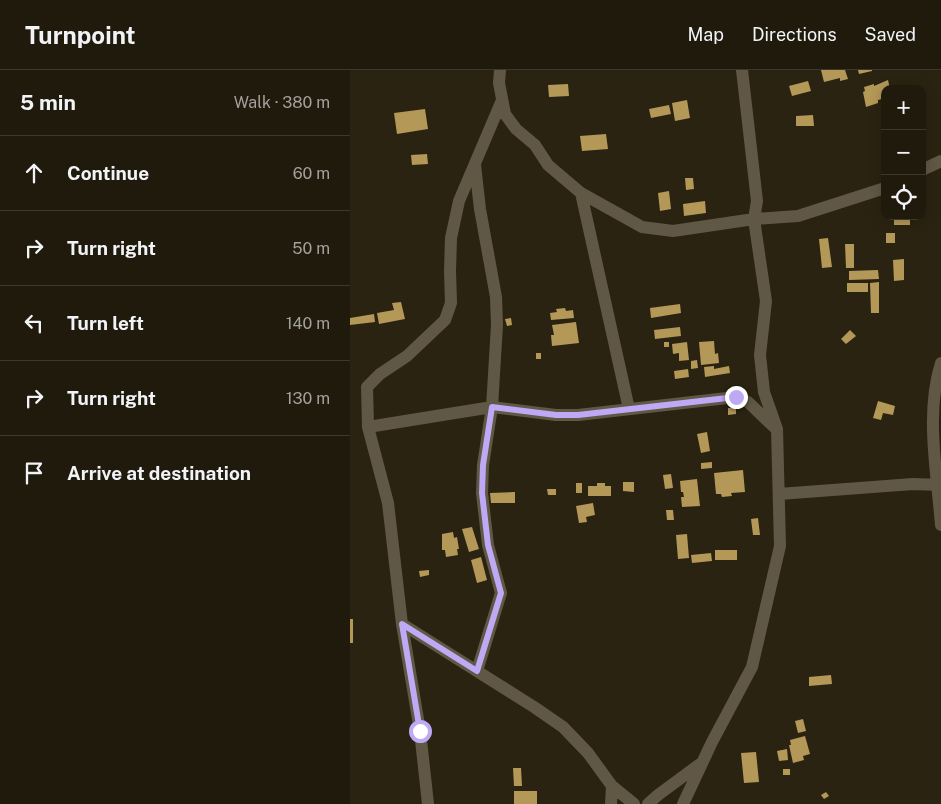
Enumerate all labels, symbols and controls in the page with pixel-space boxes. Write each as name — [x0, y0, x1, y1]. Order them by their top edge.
text: Turnpoint — [25, 21, 135, 49]
text: Map — [687, 24, 724, 45]
text: Directions — [752, 24, 837, 45]
text: Saved — [865, 24, 916, 45]
map controls — [881, 85, 926, 220]
button: + — [881, 85, 926, 130]
text: 5 min — [20, 90, 76, 115]
text: Walk · 380 m — [234, 93, 330, 112]
button: − — [881, 130, 926, 175]
icon: ahead — [20, 159, 48, 187]
text: Continue — [67, 162, 149, 184]
text: 60 m — [293, 164, 330, 183]
button: locate — [881, 175, 926, 220]
icon: right — [20, 234, 48, 262]
text: Turn right — [67, 237, 156, 259]
text: 50 m — [292, 239, 330, 258]
icon: left — [20, 309, 48, 337]
text: Turn left — [67, 312, 144, 334]
text: 140 m — [286, 314, 330, 333]
icon: right — [20, 384, 48, 412]
route end — [725, 386, 748, 409]
text: Turn right — [67, 387, 156, 409]
text: 130 m — [286, 389, 330, 408]
icon: arrive — [20, 459, 48, 487]
text: Arrive at destination — [67, 462, 251, 484]
route start — [409, 720, 432, 743]

